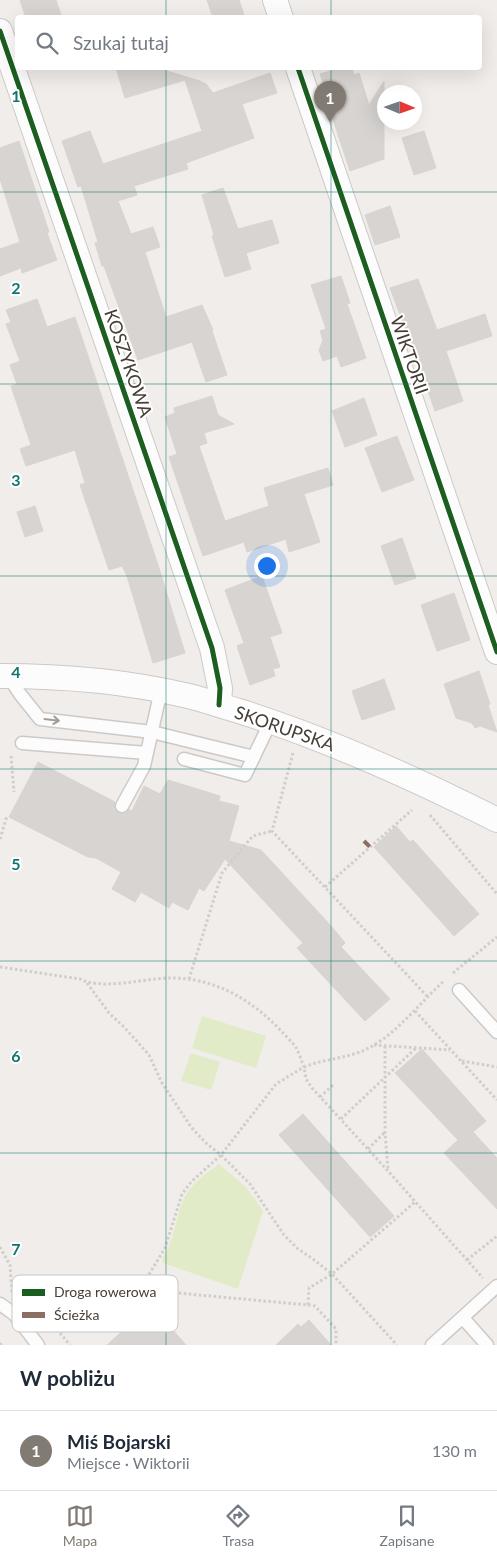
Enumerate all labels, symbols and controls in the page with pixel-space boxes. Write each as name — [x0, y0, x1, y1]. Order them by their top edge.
search box — [15, 15, 482, 70]
icon: search — [33, 29, 61, 57]
text: Szukaj tutaj — [73, 31, 169, 54]
pin: 1 — [314, 81, 346, 122]
north arrow — [377, 85, 422, 130]
text: 1 — [11, 86, 21, 105]
text: 2 — [11, 278, 21, 297]
street label: KOSZYKOWA — [100, 306, 158, 421]
street label: WIKTORII — [386, 313, 434, 397]
text: 3 — [11, 470, 21, 489]
your location — [254, 553, 280, 579]
text: 4 — [11, 662, 21, 681]
street label: SKORUPSKA — [232, 701, 339, 756]
one-way arrow — [44, 715, 60, 725]
text: 5 — [11, 854, 21, 873]
text: 6 — [11, 1046, 21, 1065]
text: 7 — [11, 1239, 21, 1258]
legend — [12, 1275, 178, 1332]
text: Droga rowerowa — [54, 1283, 157, 1300]
text: Ścieżka — [54, 1306, 99, 1323]
text: W pobliżu — [20, 1365, 115, 1390]
text: Miś Bojarski — [67, 1430, 171, 1453]
text: 1 — [31, 1441, 41, 1460]
text: 130 m — [432, 1441, 477, 1460]
text: Miejsce · Wiktorii — [67, 1453, 190, 1472]
tab: Mapa — [63, 1502, 97, 1549]
tab: Trasa — [223, 1502, 254, 1549]
tab: Zapisane — [380, 1502, 434, 1549]

